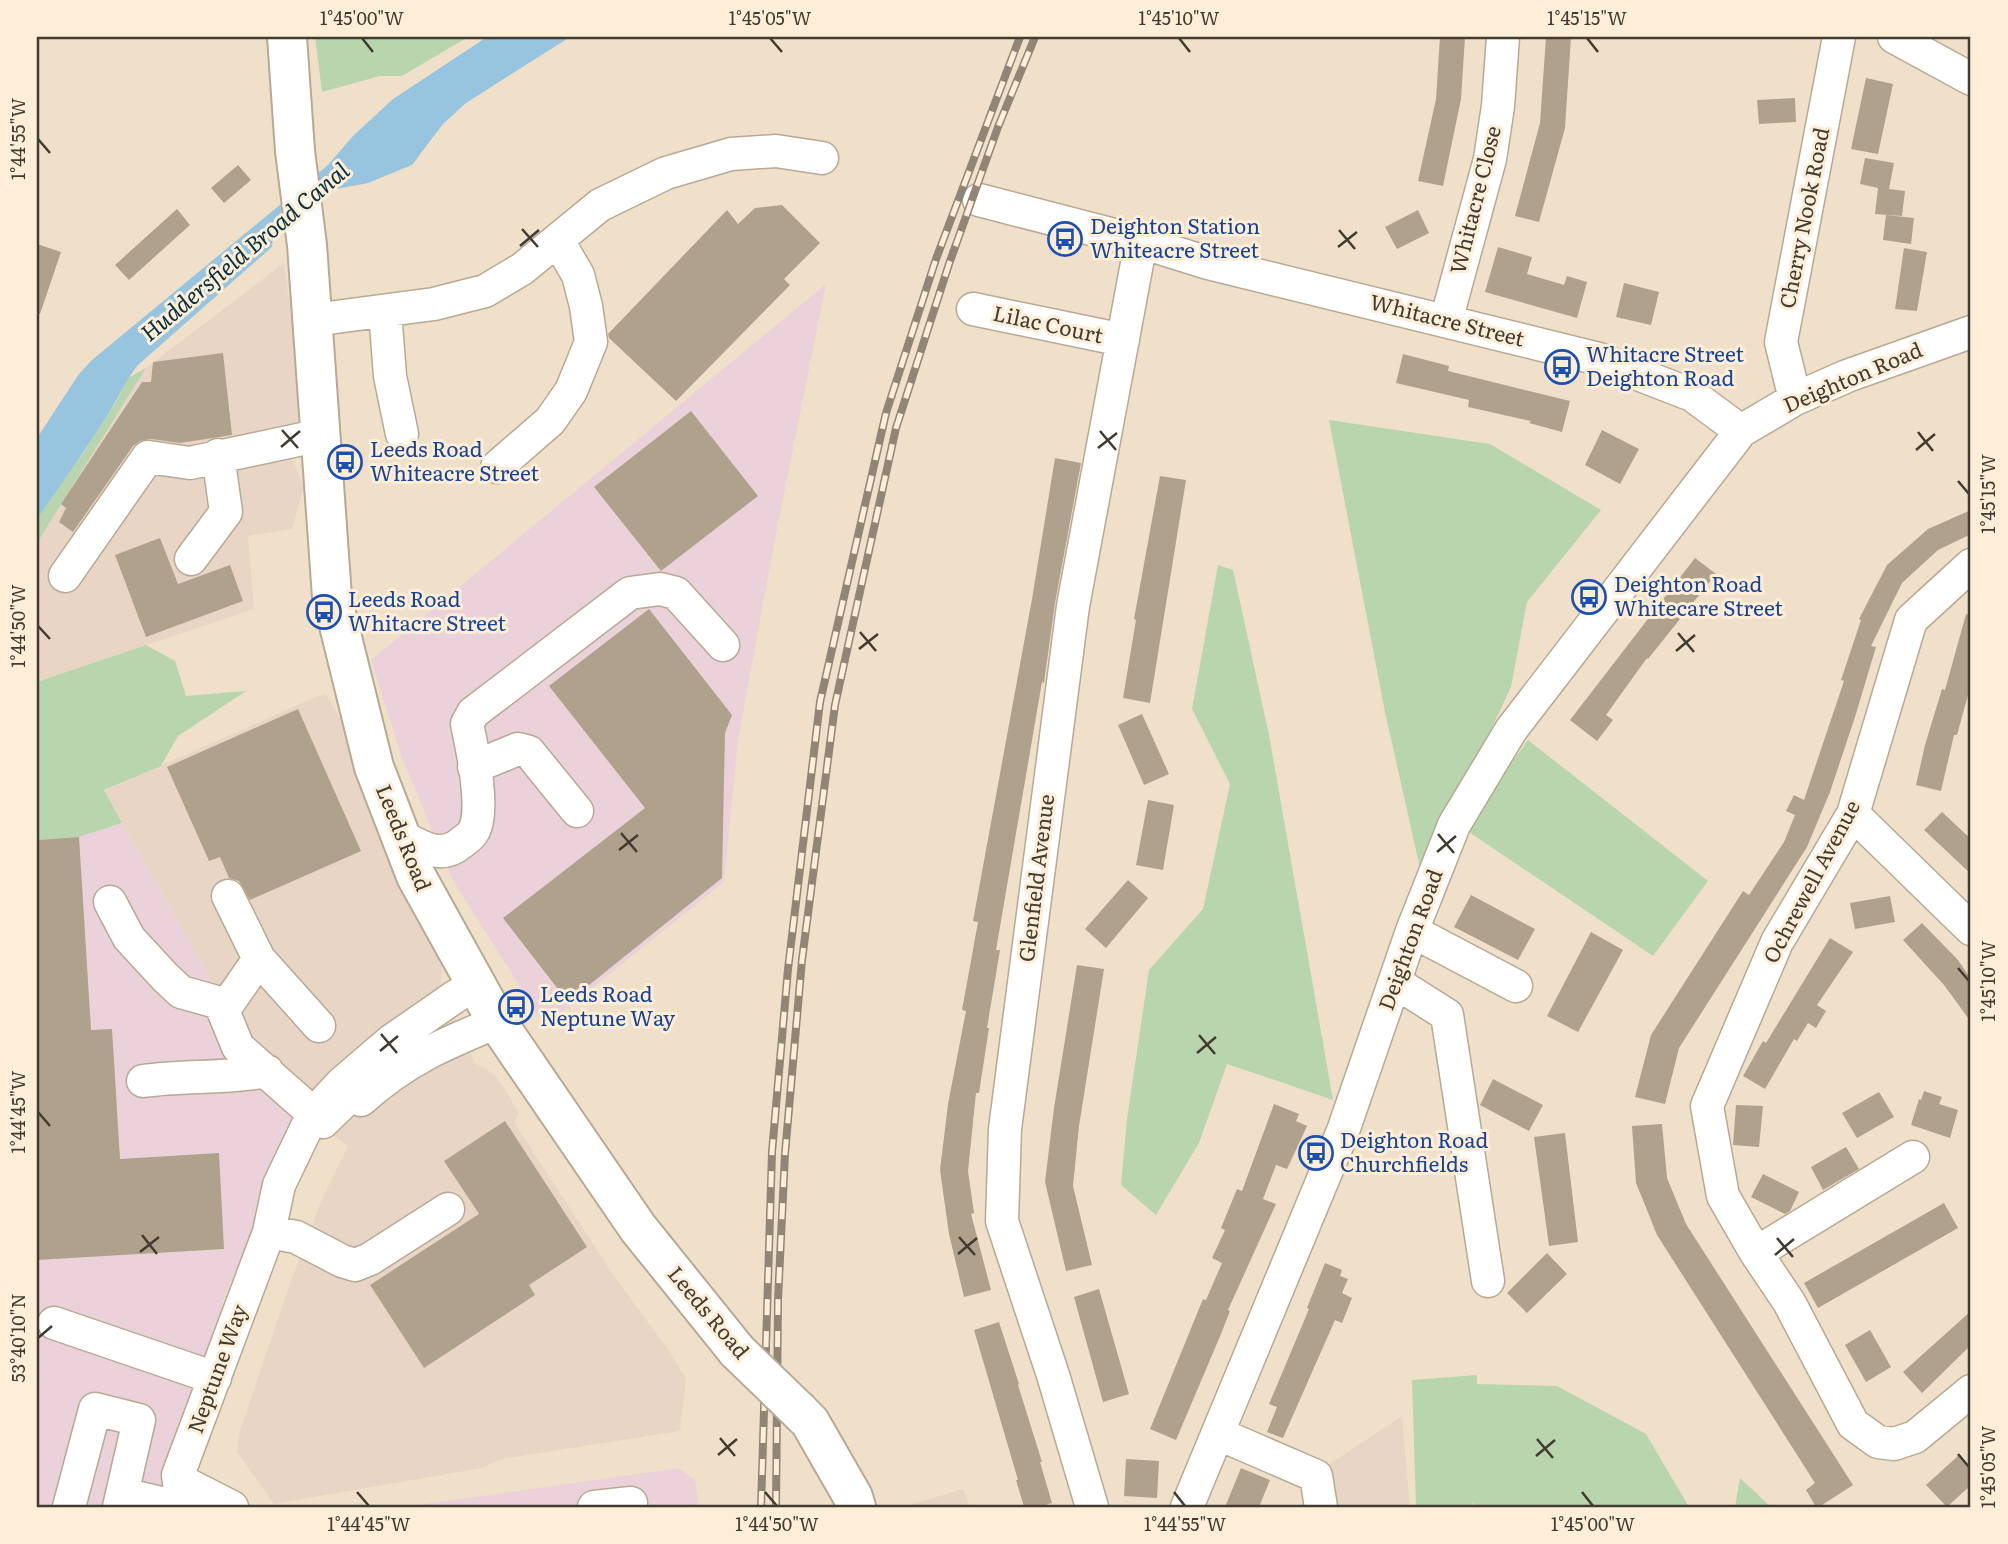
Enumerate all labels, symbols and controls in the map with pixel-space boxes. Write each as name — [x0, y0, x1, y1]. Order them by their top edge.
text: 1°45'00"W — [320, 4, 404, 31]
text: 1°45'05"W — [729, 4, 812, 31]
text: 1°45'10"W — [1139, 4, 1220, 31]
text: 1°45'15"W — [1547, 4, 1627, 31]
text: 1°44'55"W — [4, 98, 31, 180]
street label: Whitacre Close — [1440, 122, 1507, 277]
street label: Cherry Nook Road — [1770, 124, 1835, 311]
water label: Huddersfield Broad Canal — [132, 153, 356, 348]
place label: Deighton Station Whiteacre Street — [1090, 209, 1260, 264]
bus stop icon: Deighton Station Whiteacre Street — [1046, 220, 1084, 258]
street label: Whitacre Street — [1367, 284, 1529, 353]
street label: Lilac Court — [991, 296, 1107, 349]
street label: Deighton Road — [1778, 332, 1926, 419]
place label: Whitacre Street Deighton Road — [1586, 337, 1745, 392]
bus stop icon: Whitacre Street Deighton Road — [1543, 348, 1581, 386]
place label: Leeds Road Whiteacre Street — [370, 432, 540, 487]
bus stop icon: Leeds Road Whiteacre Street — [326, 443, 364, 481]
text: 1°45'15"W — [1974, 454, 2001, 534]
place label: Deighton Road Whitecare Street — [1614, 567, 1784, 622]
bus stop icon: Deighton Road Whitecare Street — [1570, 578, 1608, 616]
place label: Leeds Road Whitacre Street — [348, 582, 507, 637]
text: 1°44'50"W — [4, 584, 31, 668]
bus stop icon: Leeds Road Whitacre Street — [305, 593, 343, 631]
street label: Leeds Road — [370, 779, 441, 895]
street label: Glenfield Avenue — [1009, 792, 1060, 963]
street label: Ochrewell Avenue — [1754, 794, 1866, 968]
street label: Deighton Road — [1369, 864, 1449, 1014]
text: 1°45'10"W — [1974, 940, 2001, 1021]
place label: Leeds Road Neptune Way — [540, 977, 676, 1032]
bus stop icon: Leeds Road Neptune Way — [497, 988, 535, 1026]
text: 1°44'45"W — [4, 1070, 31, 1153]
place label: Deighton Road Churchfields — [1340, 1123, 1488, 1178]
bus stop icon: Deighton Road Churchfields — [1297, 1134, 1335, 1172]
street label: Leeds Road — [662, 1258, 758, 1365]
text: 53°40'10"N — [4, 1293, 31, 1383]
street label: Neptune Way — [178, 1298, 254, 1437]
text: 1°45'05"W — [1974, 1425, 2001, 1508]
text: 1°44'45"W — [328, 1510, 411, 1537]
text: 1°44'50"W — [735, 1510, 819, 1537]
text: 1°44'55"W — [1144, 1510, 1226, 1537]
text: 1°45'00"W — [1551, 1510, 1635, 1537]

